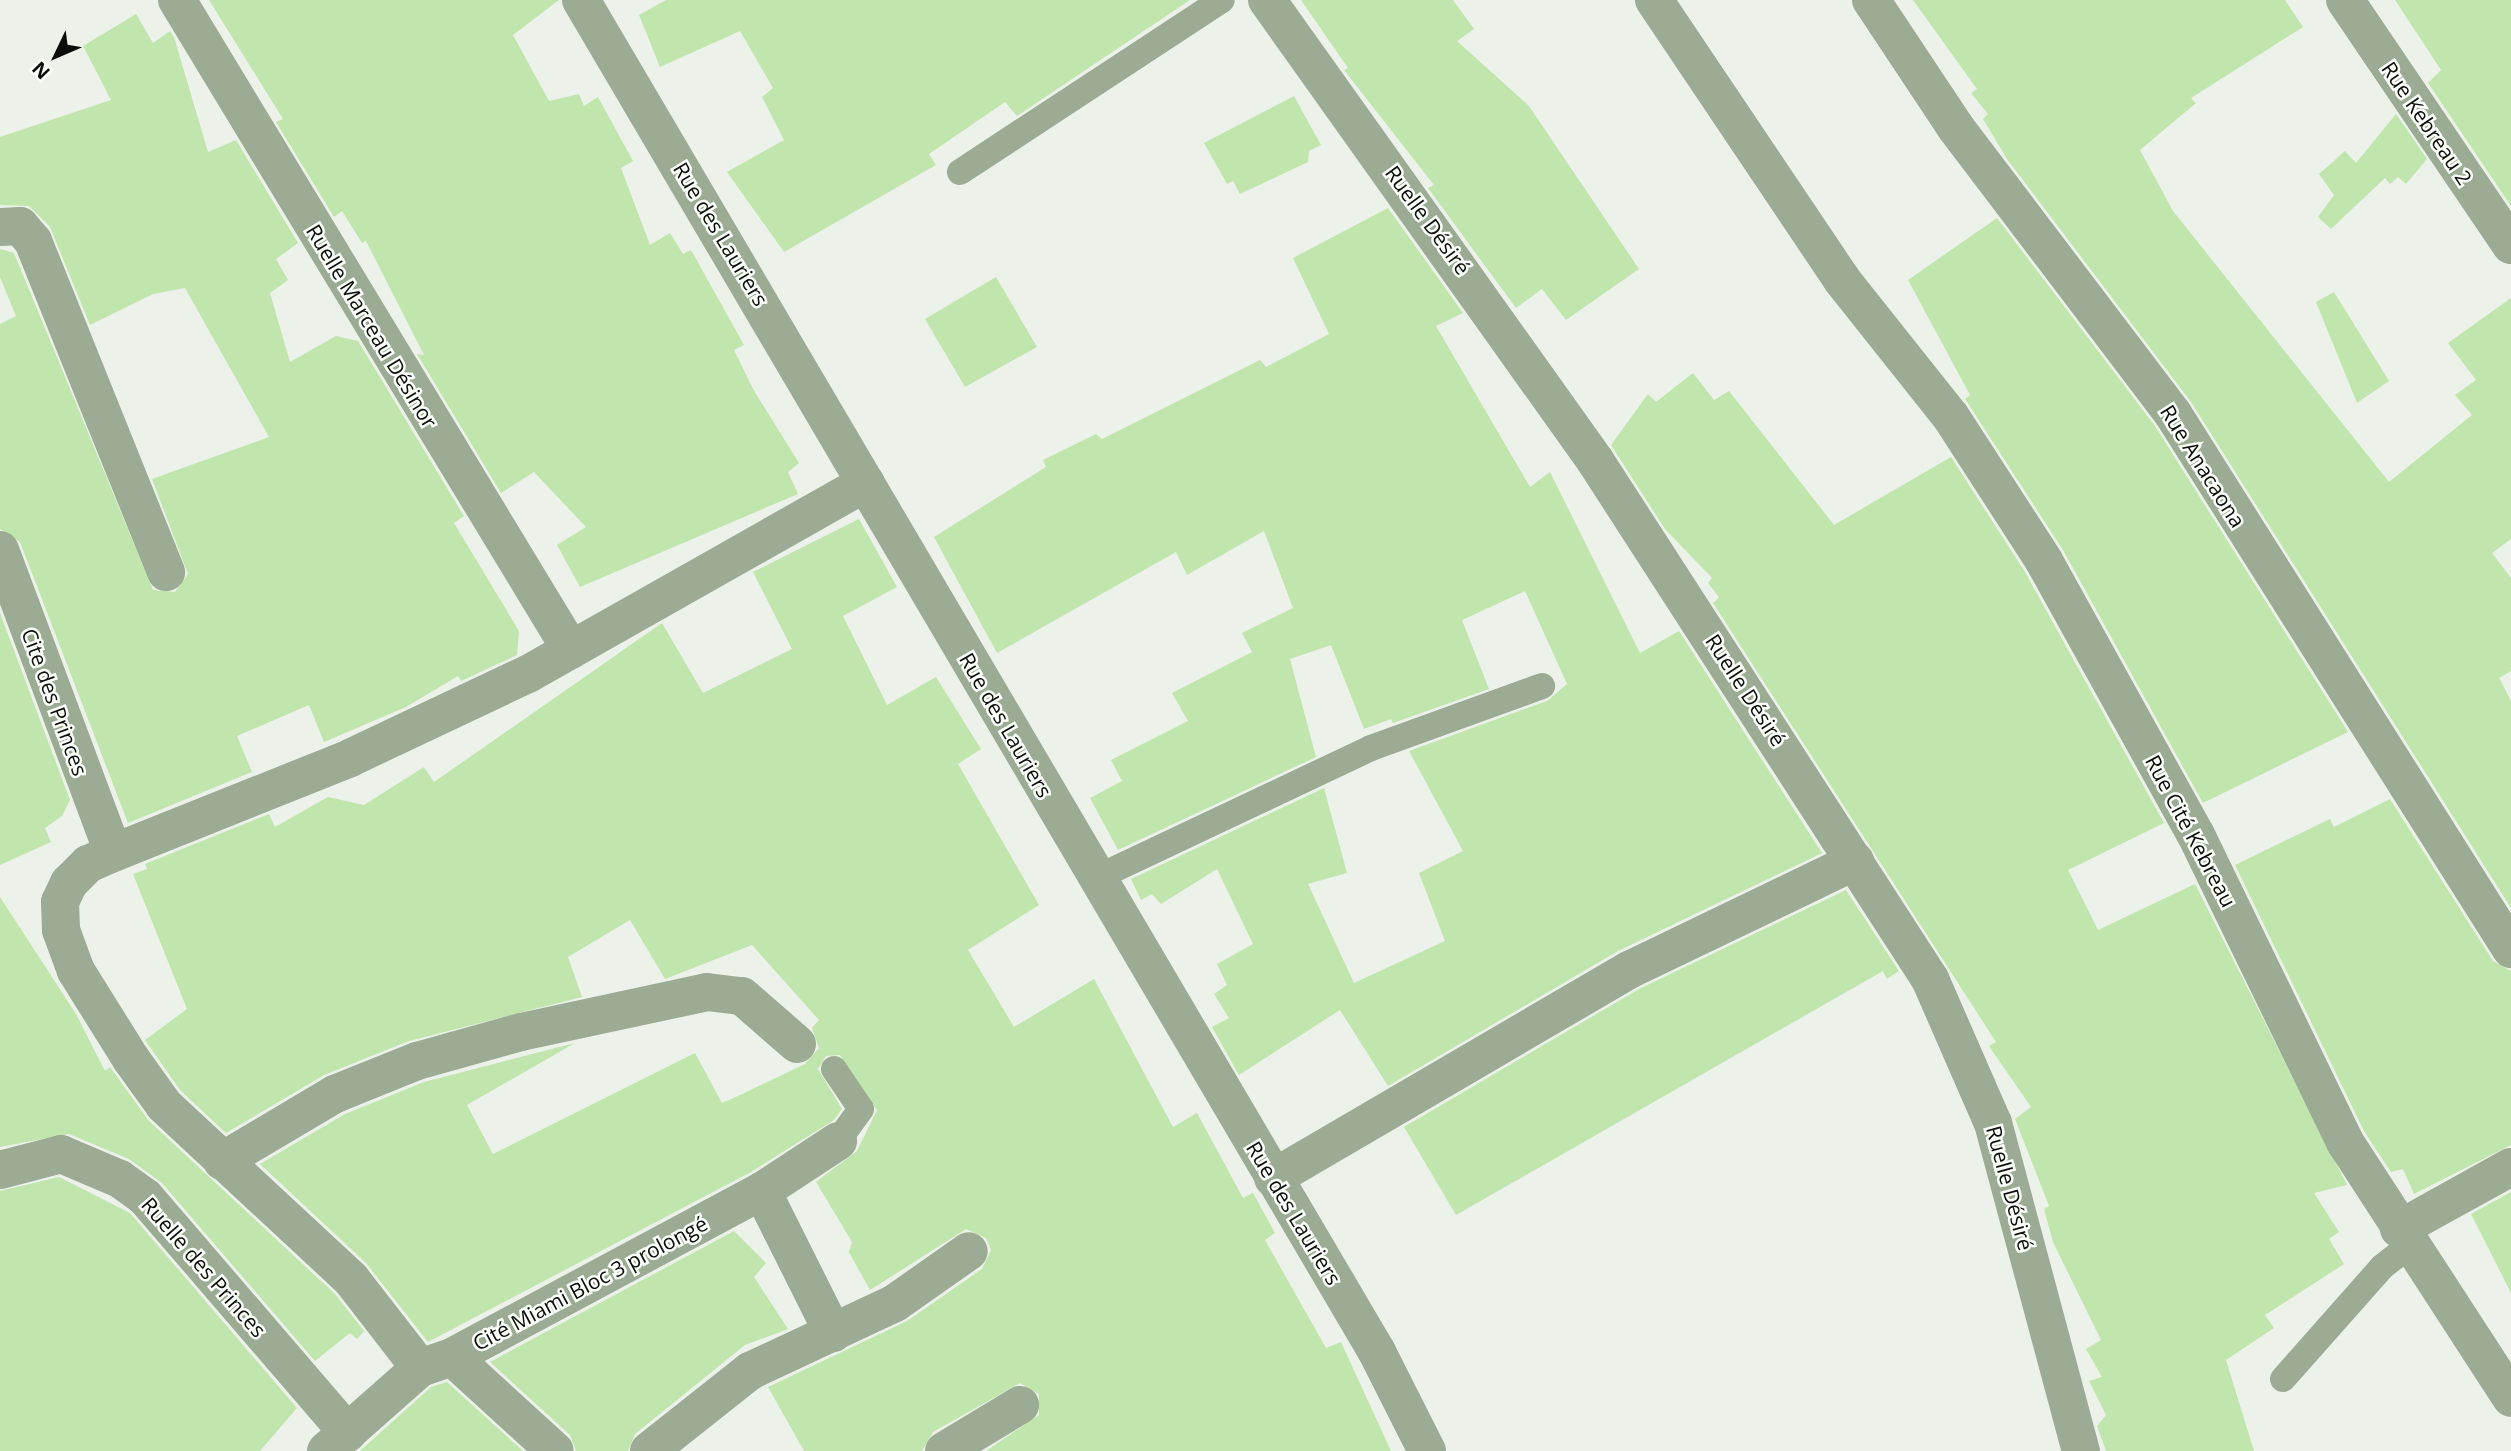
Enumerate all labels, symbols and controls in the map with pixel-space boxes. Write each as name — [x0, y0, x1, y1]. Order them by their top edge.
north arrow — [21, 21, 91, 91]
text: N — [26, 56, 56, 85]
street label: Rue Kebreau 2 — [2377, 57, 2477, 189]
street label: Rue des Lauriers — [668, 158, 774, 310]
street label: Ruelle Désiré — [1380, 161, 1476, 279]
street label: Ruelle Marceau Désinor — [301, 220, 443, 432]
street label: Rue Anacaona — [2155, 400, 2251, 532]
street label: Cite des Princes — [17, 625, 93, 779]
street label: Ruelle Désiré — [1701, 629, 1791, 751]
street label: Rue des Lauriers — [954, 648, 1058, 802]
street label: Rue Cité Kebreau — [2140, 751, 2242, 911]
street label: Ruelle Désiré — [1981, 1123, 2039, 1253]
street label: Rue des Lauriers — [1241, 1137, 1347, 1289]
street label: Ruelle des Princes — [136, 1192, 272, 1342]
street label: Cité Miami Bloc 3 prolongé — [468, 1210, 712, 1356]

